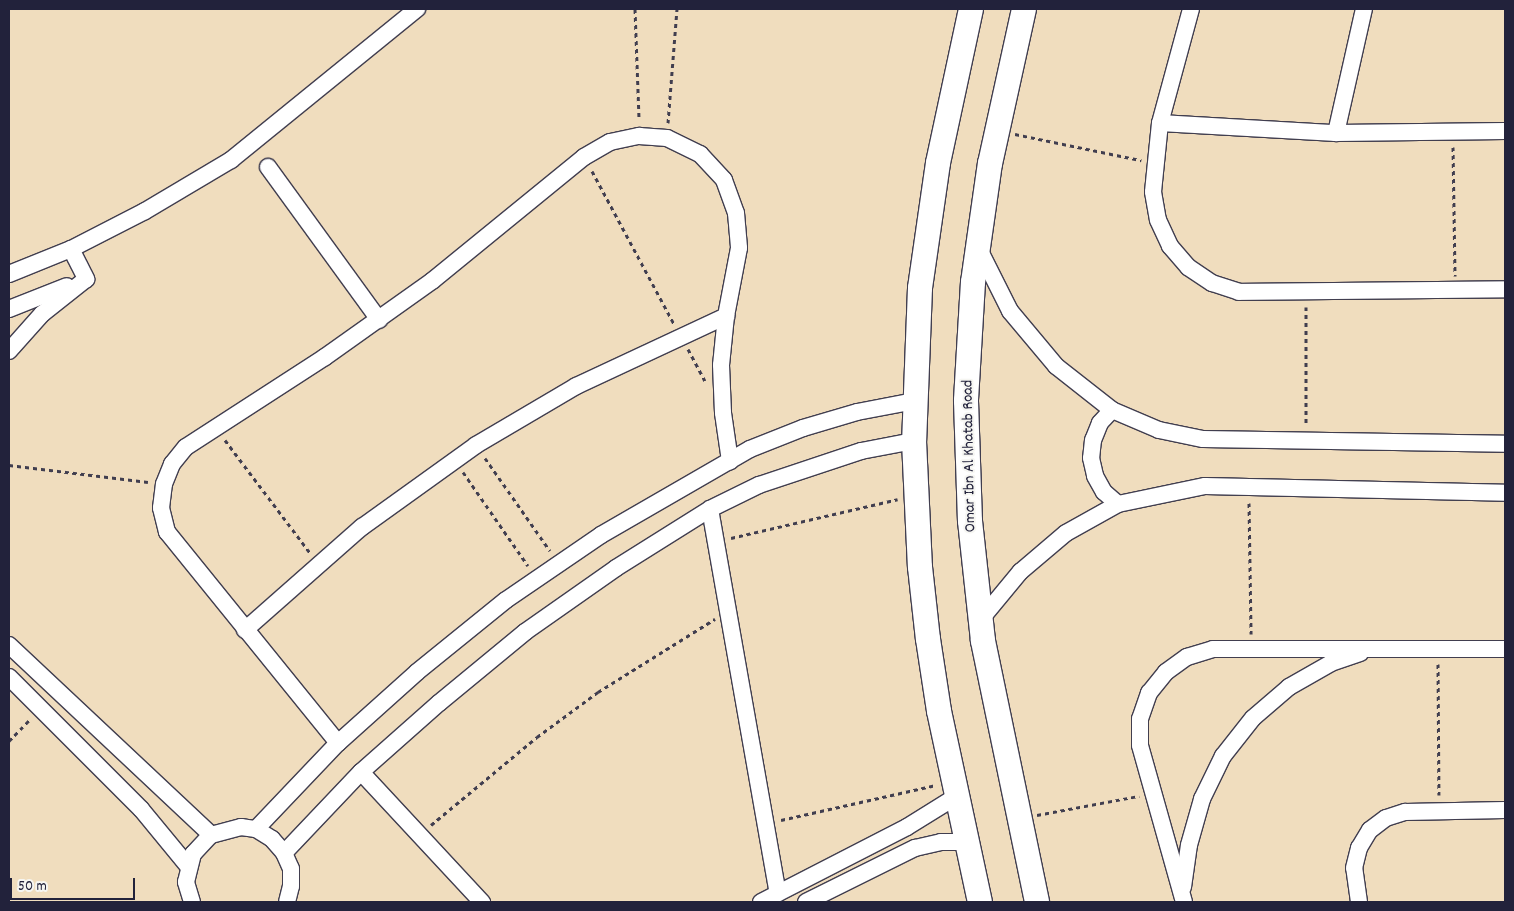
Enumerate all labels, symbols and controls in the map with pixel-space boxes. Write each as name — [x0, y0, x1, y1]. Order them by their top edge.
street label: Omar Ibn Al Khatab Road — [959, 380, 981, 532]
scale bar — [12, 868, 138, 900]
text: 50 m — [18, 876, 47, 898]

